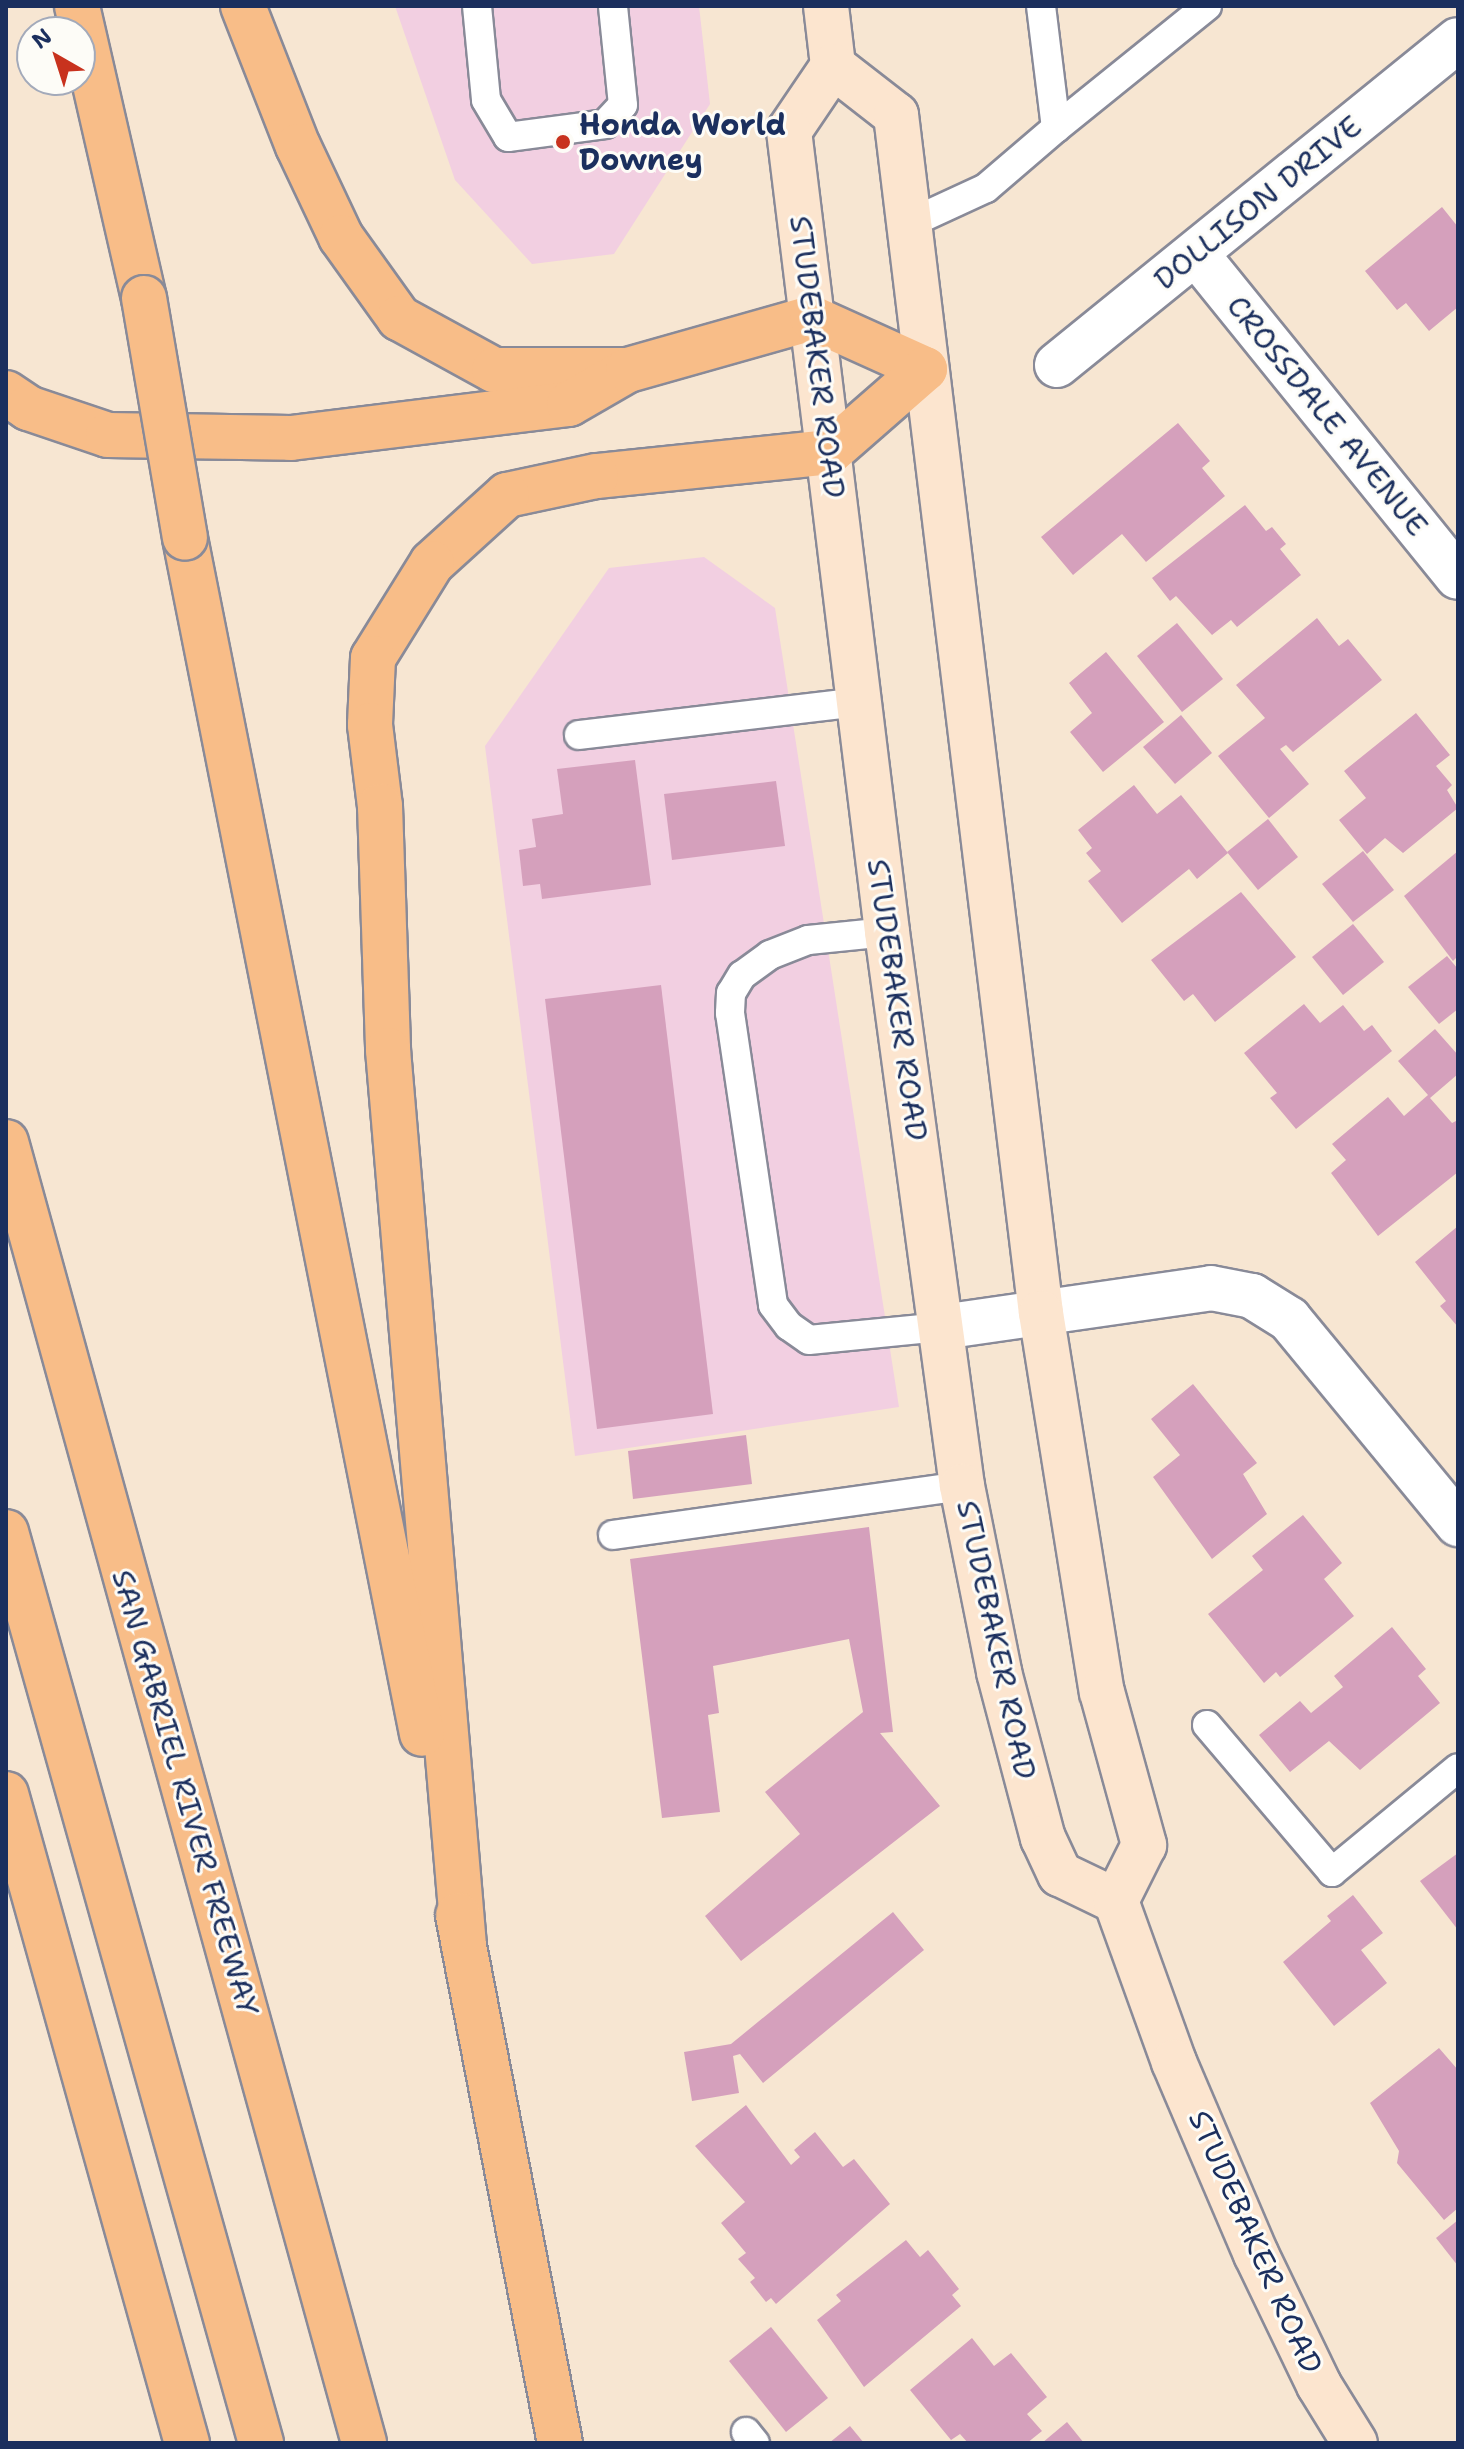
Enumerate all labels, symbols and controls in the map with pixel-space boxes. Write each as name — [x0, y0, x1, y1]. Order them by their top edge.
north arrow — [16, 16, 96, 96]
text: N — [26, 22, 58, 55]
place label: Honda World Downey — [579, 107, 786, 178]
street label: DOLLISON DRIVE — [1147, 108, 1369, 298]
marker: Honda World Downey — [554, 133, 572, 151]
street label: STUDEBAKER ROAD — [782, 214, 852, 500]
street label: CROSSDALE AVENUE — [1219, 288, 1435, 544]
street label: STUDEBAKER ROAD — [859, 857, 935, 1143]
street label: STUDEBAKER ROAD — [949, 1497, 1043, 1783]
street label: SAN GABRIEL RIVER FREEWAY — [104, 1566, 266, 2020]
street label: STUDEBAKER ROAD — [1181, 2105, 1329, 2379]

